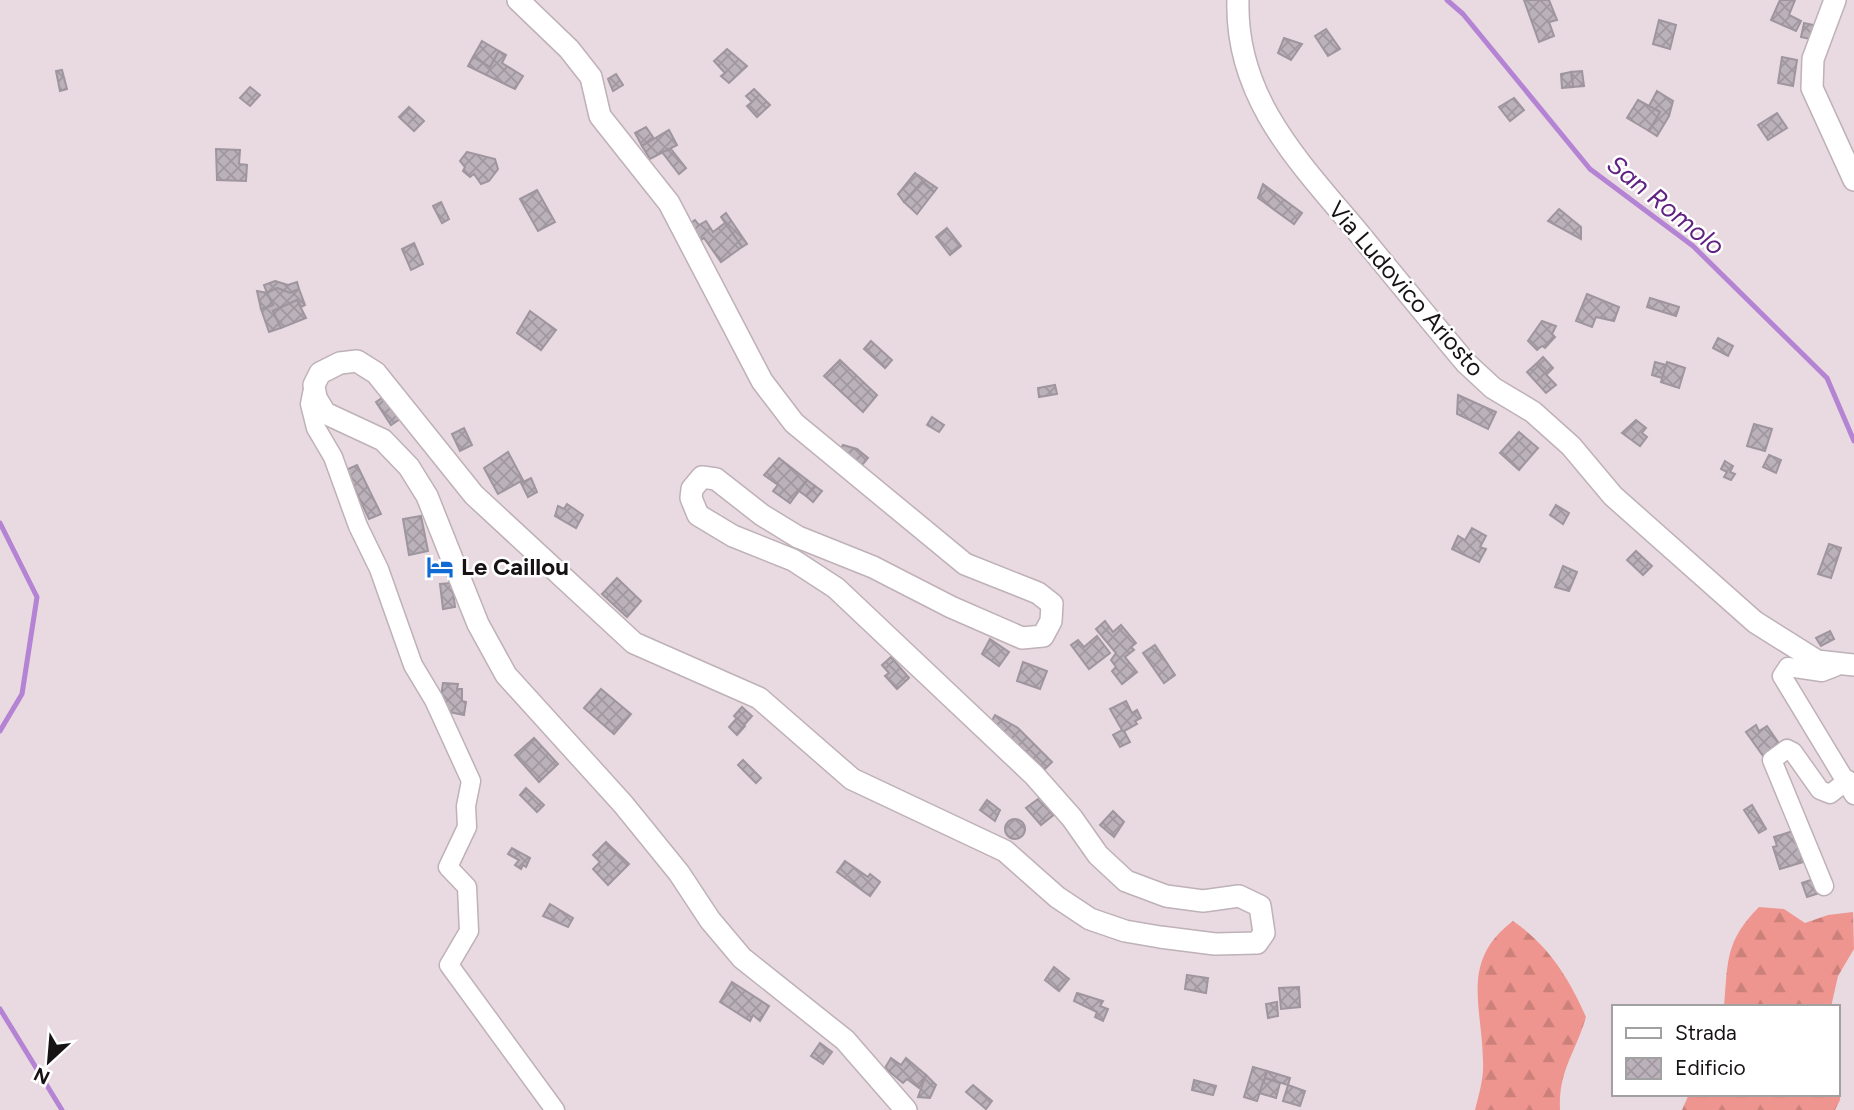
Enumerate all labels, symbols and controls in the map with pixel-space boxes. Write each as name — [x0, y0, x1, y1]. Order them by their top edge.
water label: San Romolo — [1601, 148, 1731, 262]
street label: Via Ludovico Ariosto — [1322, 195, 1490, 382]
hotel icon: Le Caillou — [425, 552, 455, 582]
place label: Le Caillou — [461, 552, 569, 581]
legend — [1612, 1005, 1840, 1096]
text: Strada — [1675, 1020, 1737, 1045]
north arrow — [14, 1026, 84, 1096]
text: Edificio — [1675, 1055, 1746, 1080]
text: N — [30, 1062, 53, 1089]

